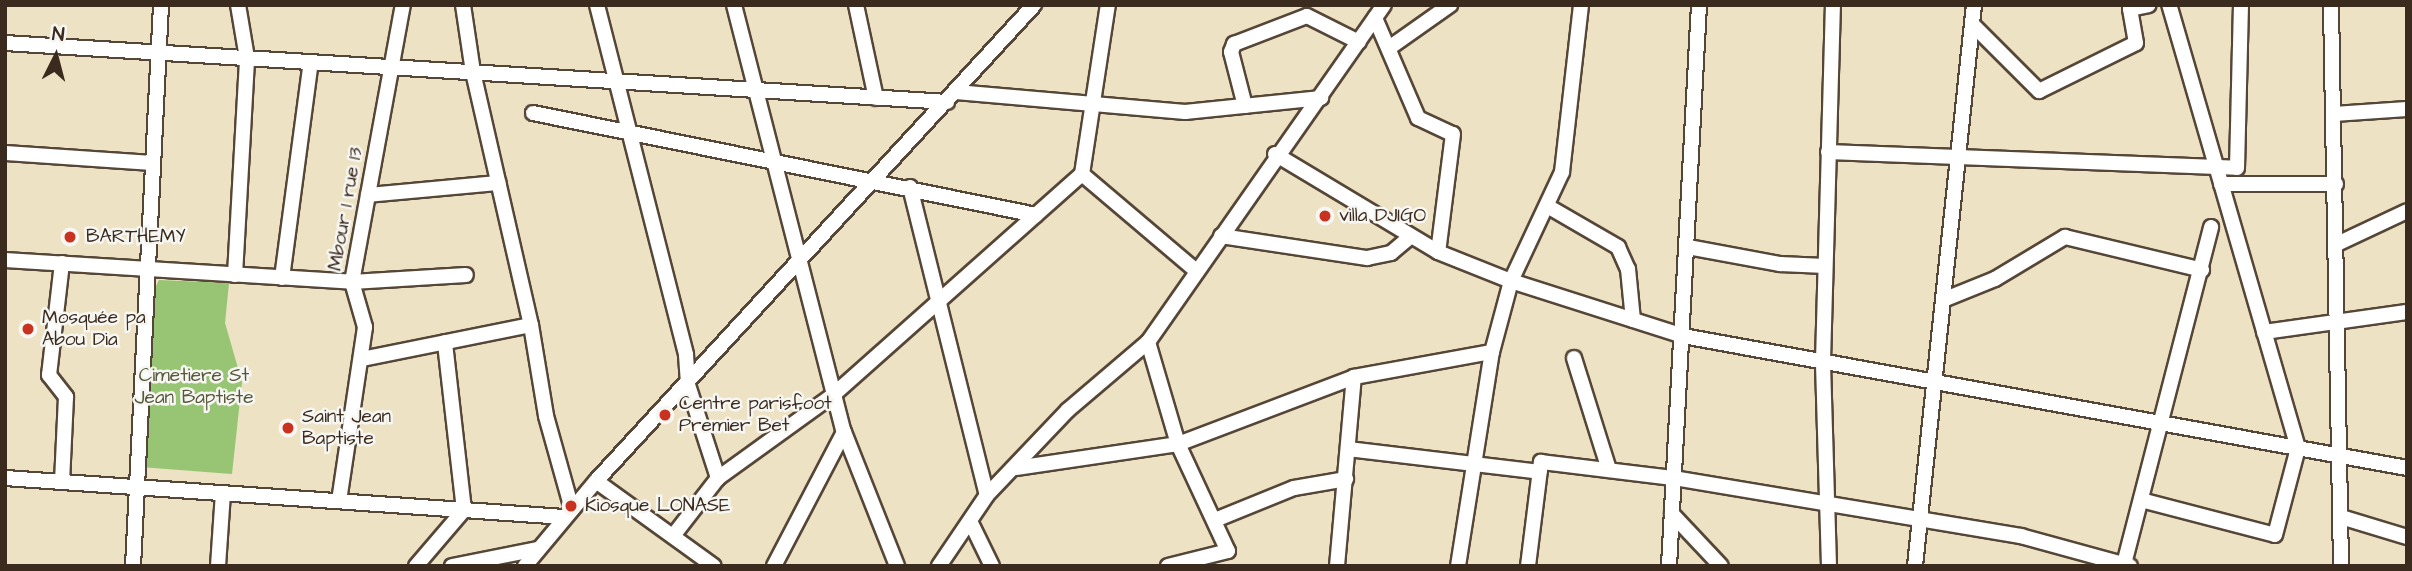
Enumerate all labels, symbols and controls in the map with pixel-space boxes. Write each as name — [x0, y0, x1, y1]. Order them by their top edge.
north arrow — [21, 21, 91, 91]
text: N — [51, 21, 66, 49]
street label: Mbour 1 rue 13 — [324, 145, 368, 273]
place label: villa DJIGO — [1339, 205, 1426, 227]
marker: villa DJIGO — [1317, 208, 1333, 224]
place label: BARTHEMY — [86, 226, 186, 248]
marker: BARTHEMY — [60, 227, 80, 247]
place label: Mosquée pa Abou Dia — [42, 307, 146, 351]
marker: Mosquée pa Abou Dia — [20, 321, 36, 337]
park label: Cimetiere St Jean Baptiste — [135, 365, 253, 409]
place label: Centre parisfoot Premier Bet — [679, 393, 832, 437]
place label: Saint Jean Baptiste — [302, 406, 391, 450]
marker: Centre parisfoot Premier Bet — [657, 407, 673, 423]
marker: Saint Jean Baptiste — [280, 420, 296, 436]
place label: Kiosque LONASE — [585, 495, 730, 517]
marker: Kiosque LONASE — [563, 498, 579, 514]

